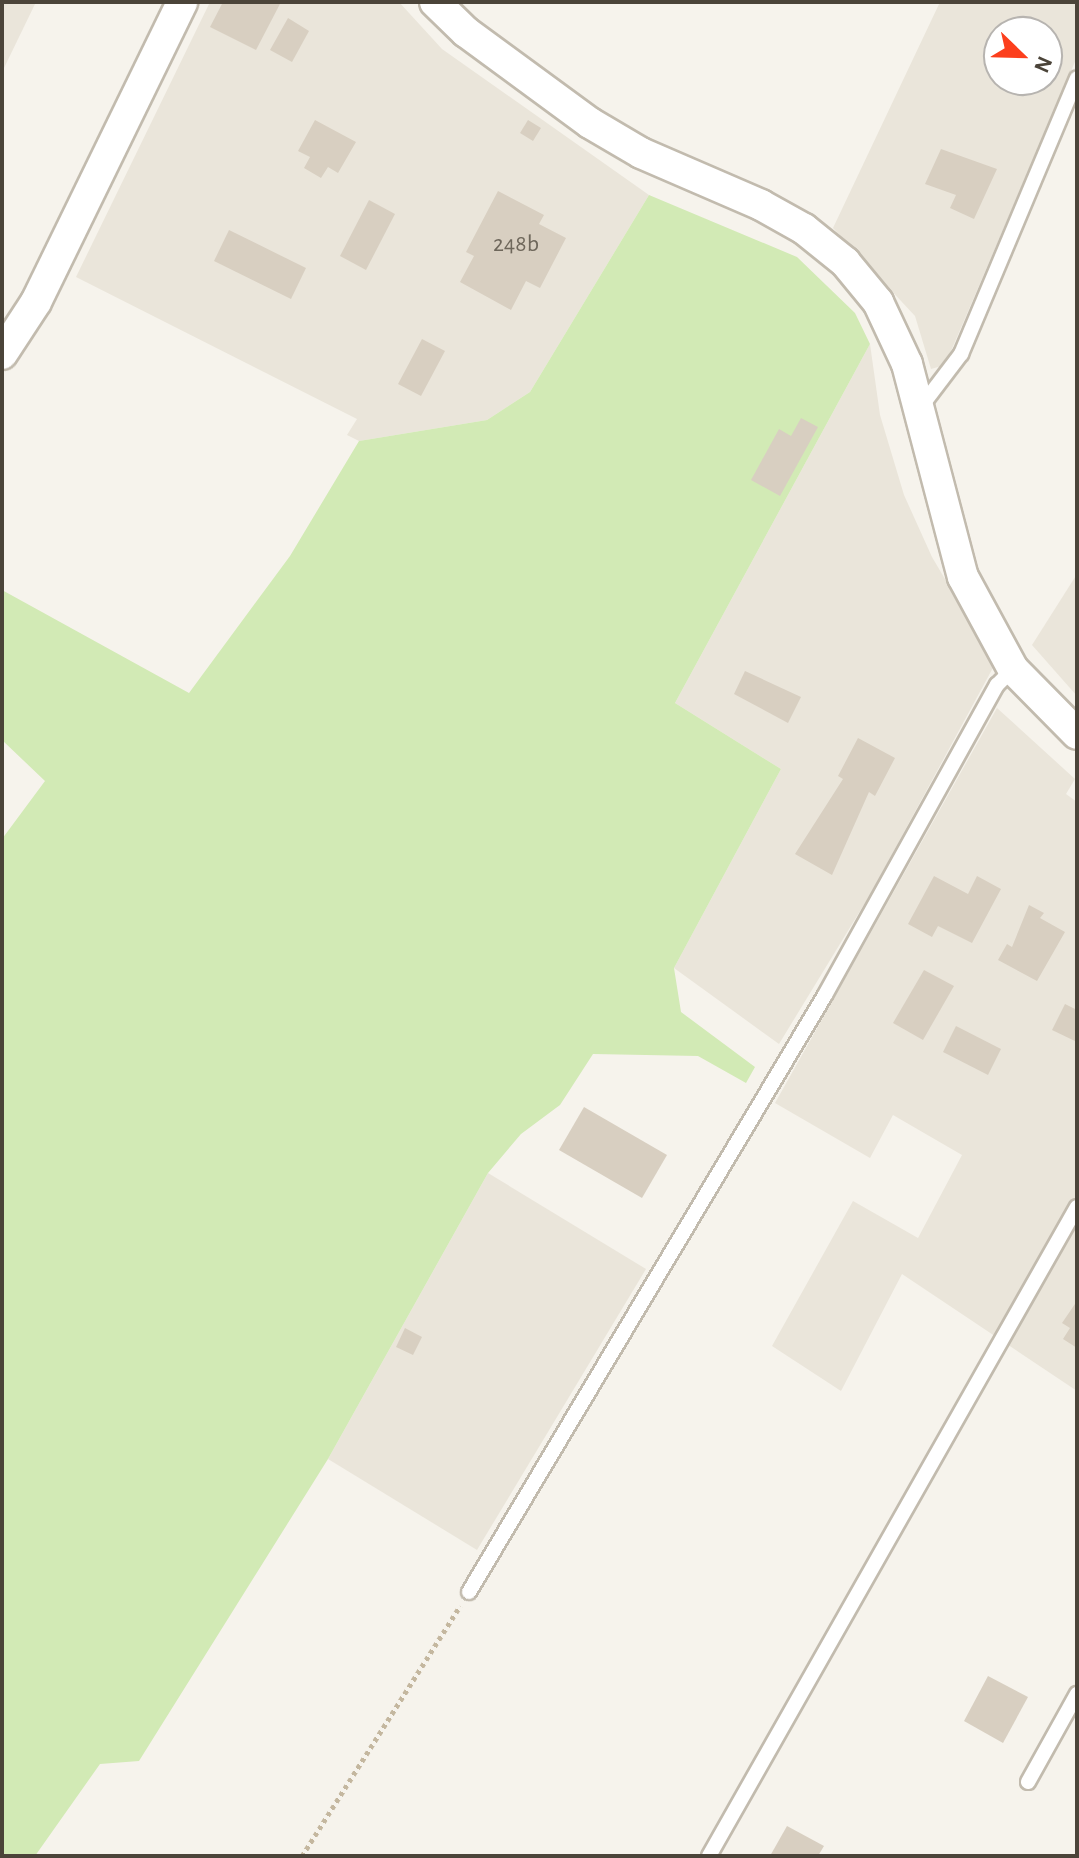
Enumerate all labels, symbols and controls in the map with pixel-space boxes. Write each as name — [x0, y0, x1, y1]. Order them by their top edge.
north arrow — [983, 16, 1063, 96]
text: N — [1030, 53, 1056, 76]
house number: 248b — [493, 231, 539, 259]

